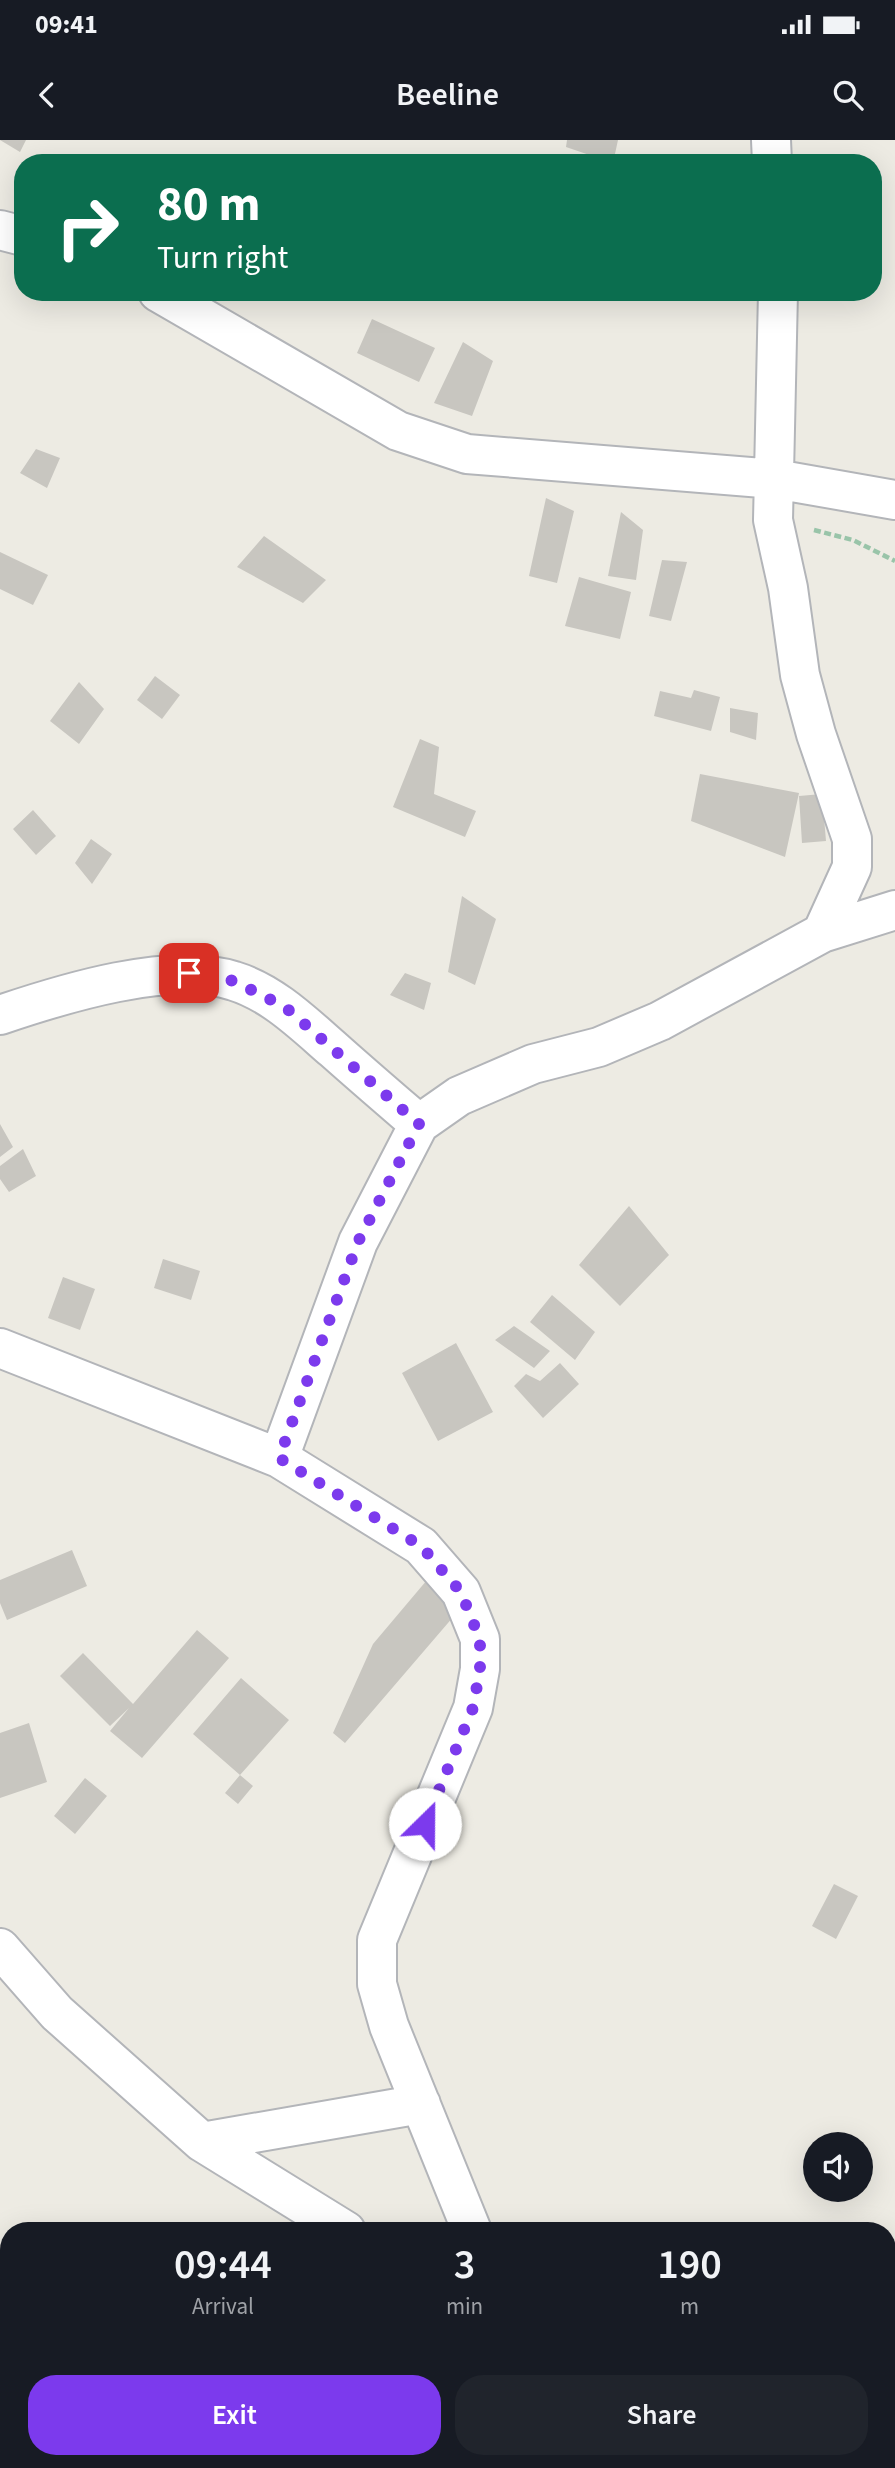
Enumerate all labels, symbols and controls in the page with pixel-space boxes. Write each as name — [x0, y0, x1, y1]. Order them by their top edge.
text: 09:41 — [35, 6, 98, 43]
text: Beeline — [396, 72, 499, 118]
icon: back — [28, 76, 66, 114]
icon: search — [829, 76, 867, 114]
text: 80 m — [157, 170, 261, 240]
icon: right — [42, 182, 133, 273]
text: Turn right — [157, 235, 288, 281]
pin — [159, 943, 219, 1003]
icon: arrive — [170, 954, 208, 992]
position arrow — [388, 1787, 462, 1861]
map controls — [803, 2132, 873, 2202]
button: sound — [803, 2132, 873, 2202]
text: 09:44 — [174, 2235, 272, 2295]
text: 3 — [454, 2235, 475, 2295]
text: 190 — [657, 2235, 722, 2295]
text: Arrival — [192, 2290, 254, 2323]
text: min — [446, 2290, 483, 2323]
text: m — [680, 2290, 699, 2323]
button: Exit — [28, 2375, 441, 2455]
button: Share — [455, 2375, 868, 2455]

